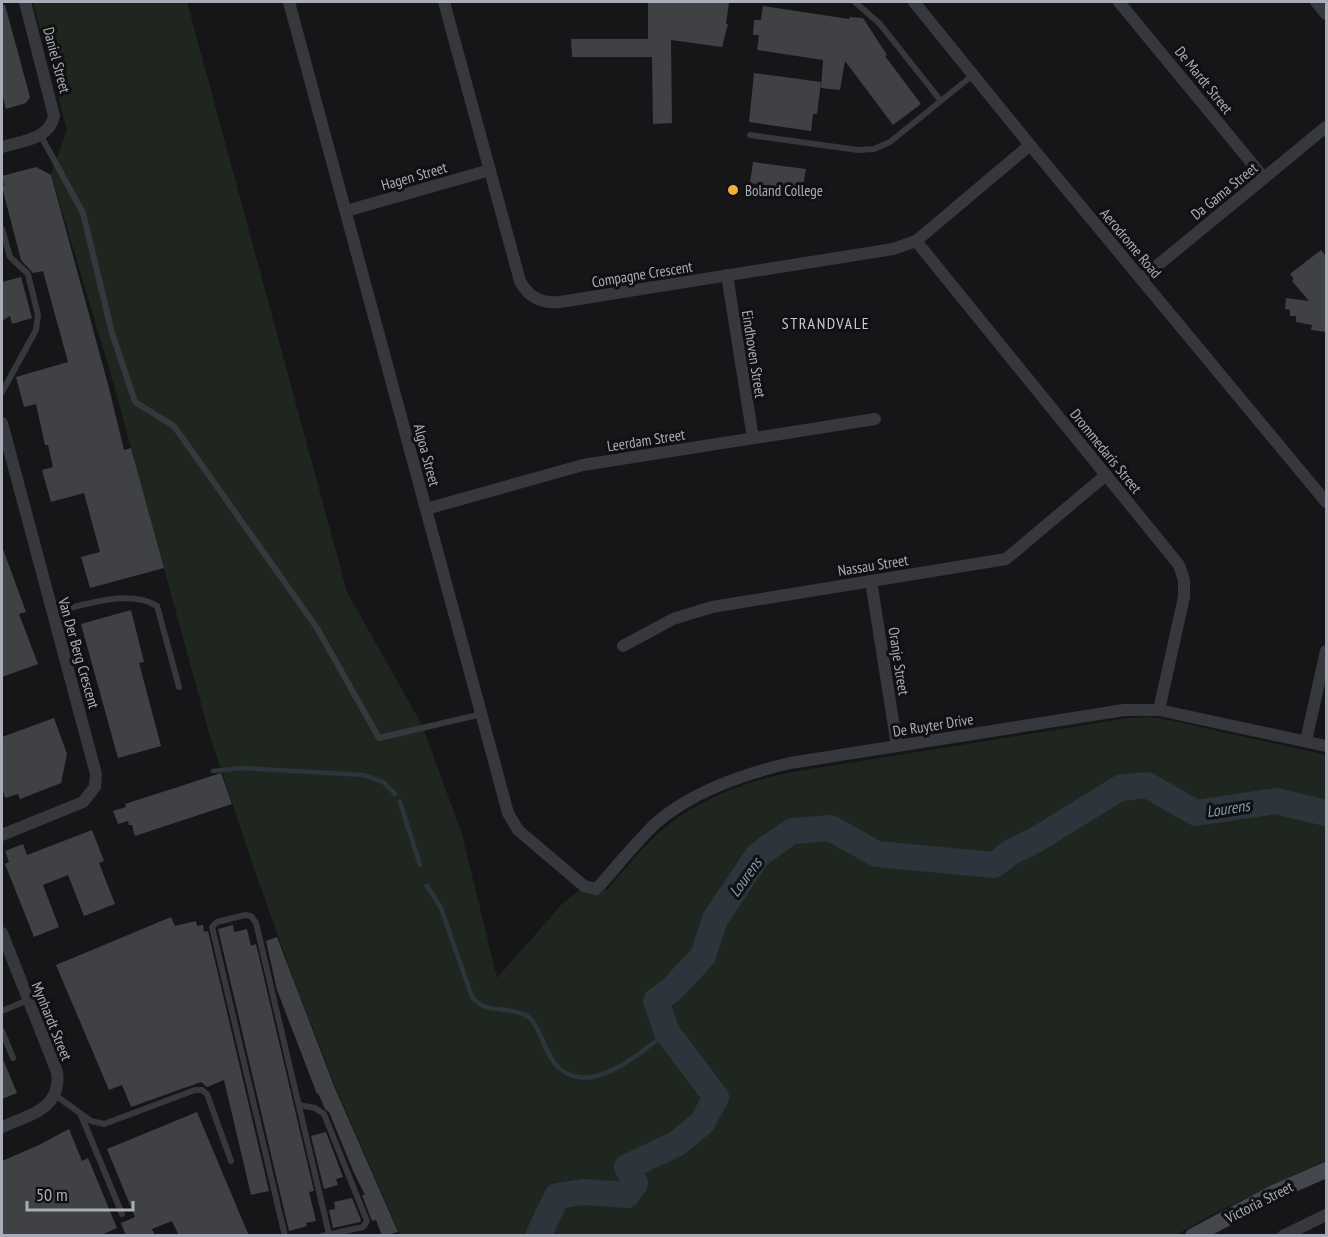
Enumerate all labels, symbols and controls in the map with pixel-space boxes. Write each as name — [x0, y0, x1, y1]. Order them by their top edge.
street label: Daniel Street — [39, 25, 75, 95]
street label: De Mardt Street — [1171, 42, 1237, 118]
street label: Hagen Street — [379, 158, 449, 194]
street label: Da Gama Street — [1187, 158, 1261, 224]
place label: Boland College — [745, 181, 823, 200]
marker: Boland College — [726, 183, 740, 197]
street label: Aerodrome Road — [1096, 204, 1166, 282]
street label: Compagne Crescent — [590, 257, 694, 291]
street label: Eindhoven Street — [738, 309, 770, 399]
district label: STRANDVALE — [782, 313, 870, 333]
street label: Drommedaris Street — [1066, 405, 1146, 497]
street label: Algoa Street — [410, 422, 444, 488]
street label: Leerdam Street — [606, 424, 686, 456]
street label: Nassau Street — [836, 550, 910, 580]
street label: Van Der Berg Crescent — [54, 594, 104, 711]
street label: Oranje Street — [884, 626, 914, 696]
street label: De Ruyter Drive — [891, 709, 975, 741]
water label: Lourens — [1205, 794, 1252, 821]
water label: Lourens — [724, 852, 767, 900]
street label: Mynhardt Street — [28, 979, 76, 1063]
scale bar — [27, 1174, 134, 1212]
street label: Victoria Street — [1221, 1177, 1296, 1228]
text: 50 m — [36, 1183, 68, 1206]

